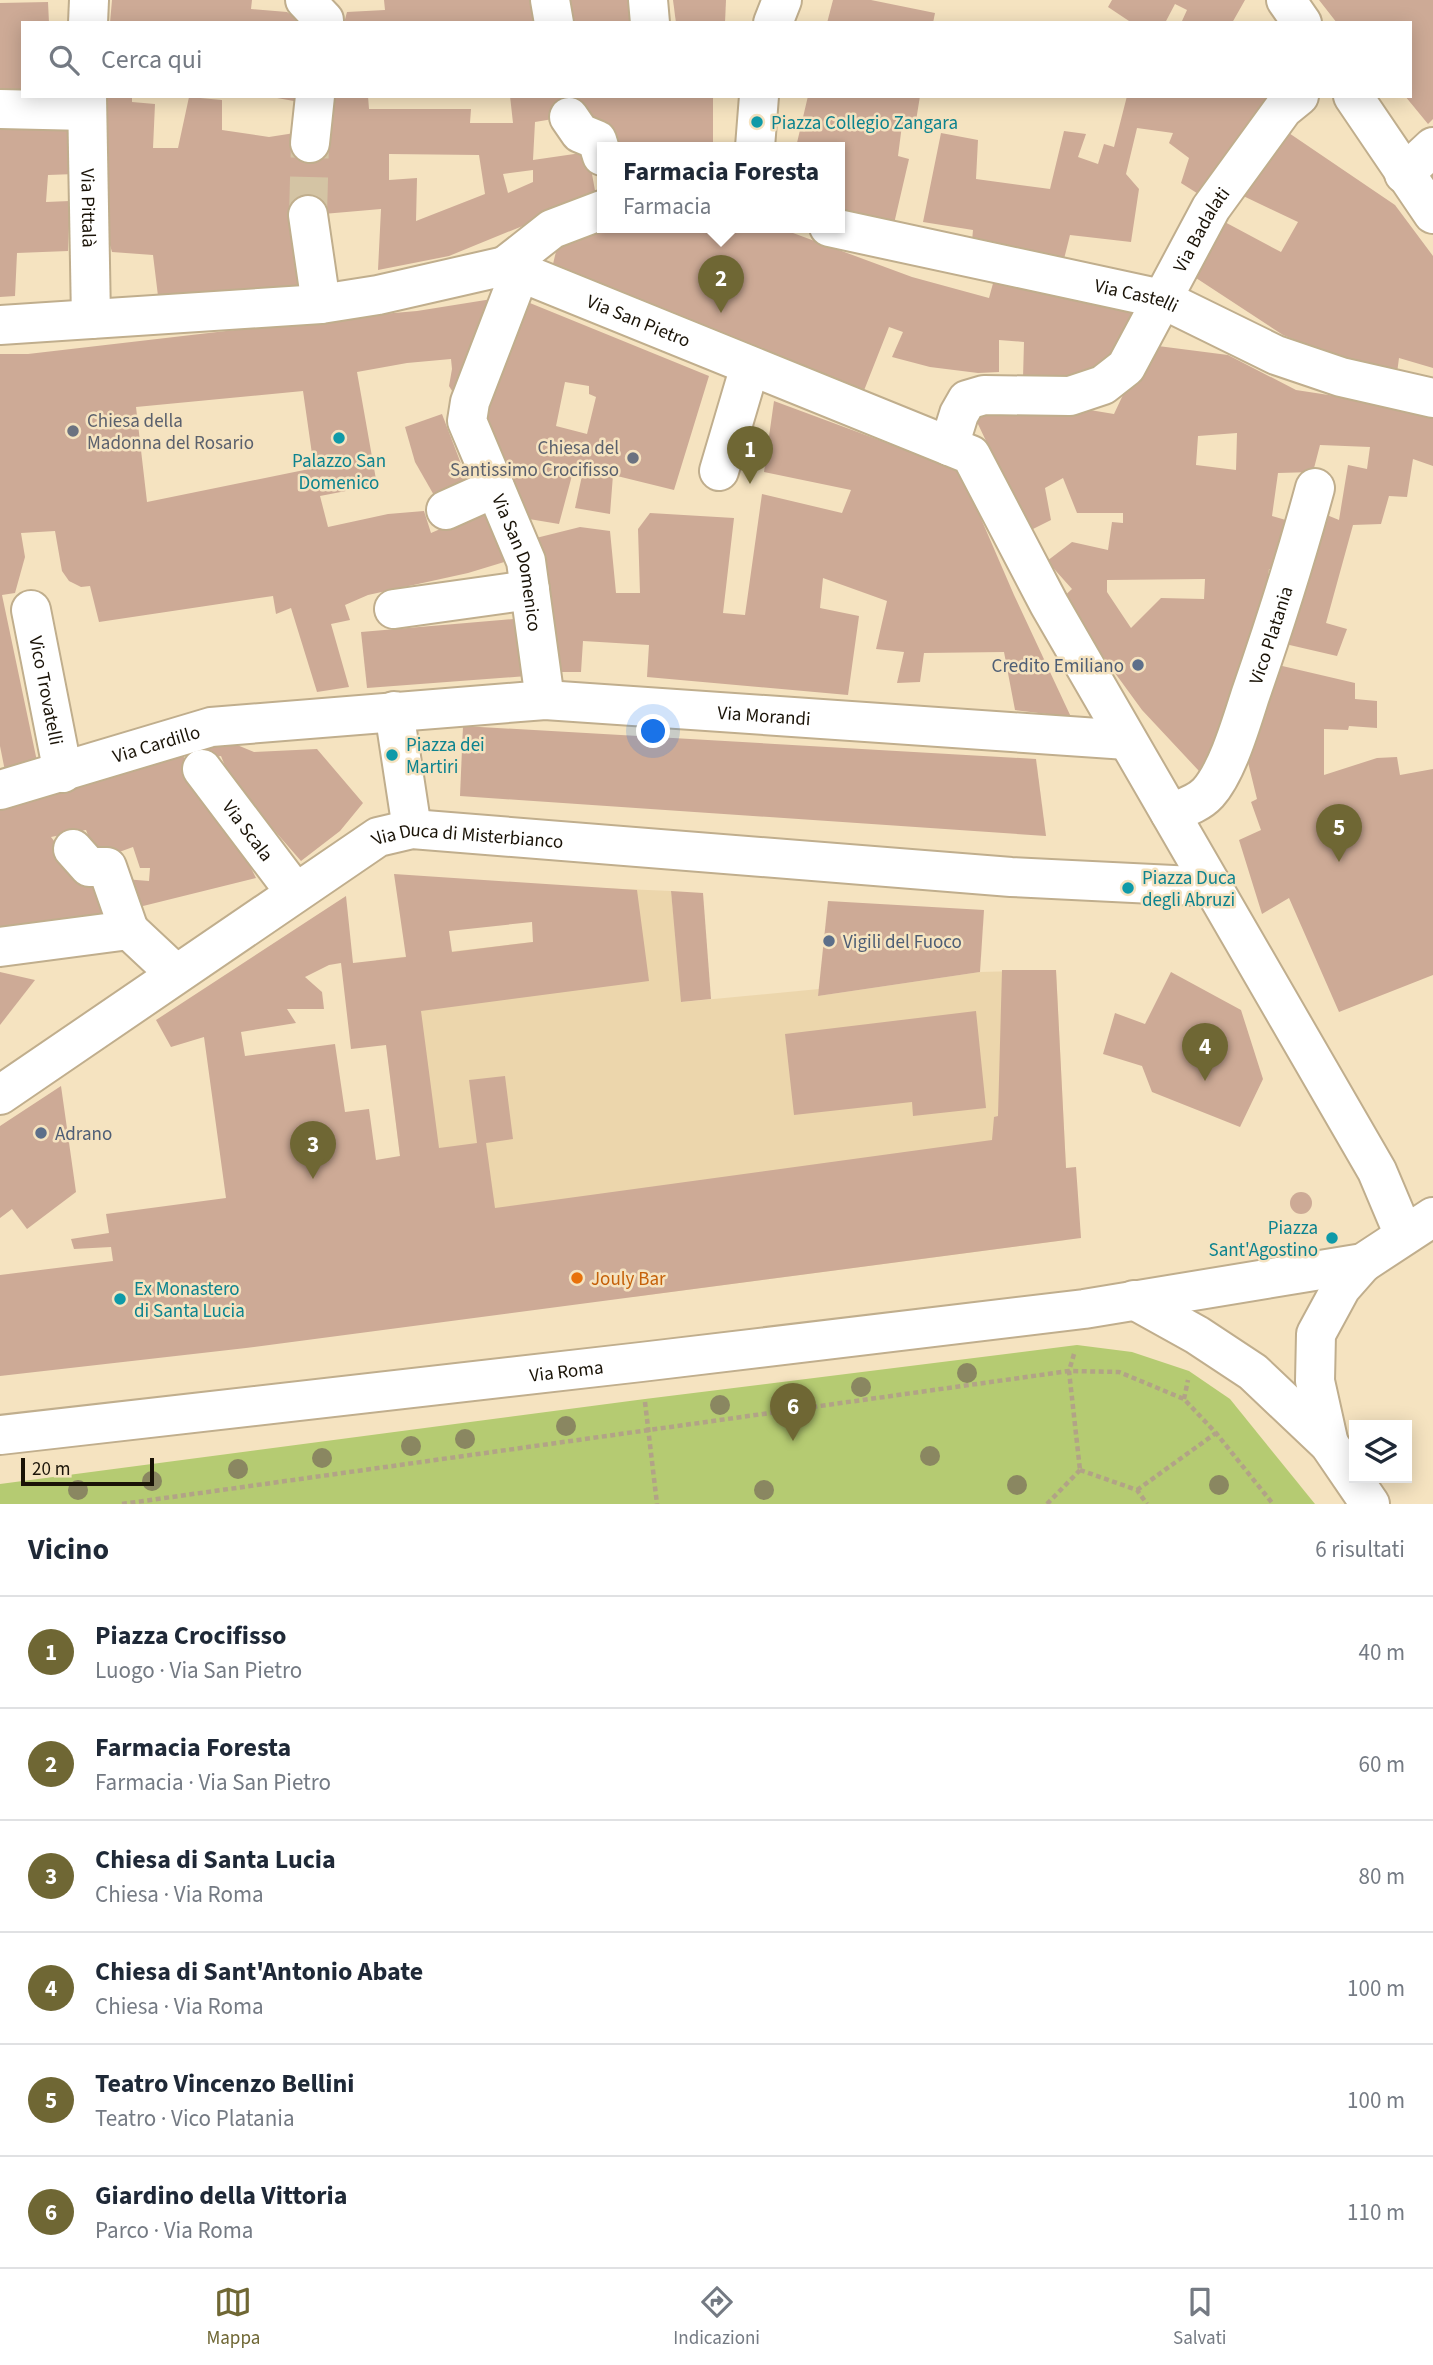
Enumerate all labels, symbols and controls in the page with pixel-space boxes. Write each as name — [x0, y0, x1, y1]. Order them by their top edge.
search box — [21, 21, 1412, 98]
icon: search — [45, 41, 83, 79]
text: Cerca qui — [101, 41, 202, 78]
place label: Piazza Collegio Zangara — [771, 110, 958, 137]
marker: Piazza Collegio Zangara — [749, 114, 765, 130]
popup — [597, 142, 845, 233]
text: Farmacia Foresta — [623, 153, 819, 190]
street label: Via Pittalà — [73, 168, 102, 248]
street label: Via Badalati — [1167, 182, 1237, 277]
text: Farmacia — [623, 190, 711, 223]
pin: 2 — [698, 255, 744, 313]
street label: Via Castelli — [1092, 273, 1183, 320]
street label: Via San Pietro — [582, 289, 694, 355]
place label: Chiesa della Madonna del Rosario — [87, 408, 254, 457]
marker: Chiesa della Madonna del Rosario — [65, 423, 81, 439]
pin: 1 — [727, 426, 773, 484]
marker: Palazzo San Domenico — [331, 430, 347, 446]
place label: Chiesa del Santissimo Crocifisso — [450, 435, 619, 484]
place label: Palazzo San Domenico — [292, 448, 386, 497]
marker: Chiesa del Santissimo Crocifisso — [625, 450, 641, 466]
street label: Via San Domenico — [484, 490, 547, 633]
street label: Vico Platania — [1243, 583, 1301, 688]
street label: Vico Trovatelli — [21, 634, 69, 748]
place label: Credito Emiliano — [992, 653, 1124, 680]
marker: Credito Emiliano — [1130, 657, 1146, 673]
street label: Via Morandi — [717, 700, 812, 733]
your location — [636, 714, 670, 748]
street label: Via Cardillo — [110, 719, 204, 771]
place label: Piazza dei Martiri — [406, 732, 485, 781]
marker: Piazza dei Martiri — [384, 747, 400, 763]
street label: Via Scala — [215, 795, 279, 868]
pin: 5 — [1316, 804, 1362, 862]
street label: Via Duca di Misterbianco — [366, 817, 564, 856]
place label: Piazza Duca degli Abruzi — [1142, 865, 1236, 914]
marker: Piazza Duca degli Abruzi — [1120, 880, 1136, 896]
place label: Vigili del Fuoco — [843, 929, 962, 956]
marker: Vigili del Fuoco — [821, 933, 837, 949]
pin: 4 — [1182, 1023, 1228, 1081]
place label: Adrano — [55, 1121, 112, 1148]
pin: 3 — [290, 1121, 336, 1179]
marker: Adrano — [33, 1125, 49, 1141]
place label: Piazza Sant'Agostino — [1209, 1215, 1318, 1264]
marker: Piazza Sant'Agostino — [1324, 1230, 1340, 1246]
place label: Jouly Bar — [591, 1266, 666, 1293]
marker: Jouly Bar — [569, 1270, 585, 1286]
place label: Ex Monastero di Santa Lucia — [134, 1276, 245, 1325]
marker: Ex Monastero di Santa Lucia — [112, 1291, 128, 1307]
street label: Via Roma — [528, 1354, 605, 1390]
pin: 6 — [770, 1383, 816, 1441]
map controls — [1349, 1420, 1412, 1483]
button: layers — [1349, 1420, 1412, 1483]
scale bar — [21, 1455, 154, 1487]
text: 20 m — [32, 1456, 70, 1483]
text: Vicino — [28, 1528, 109, 1571]
text: 6 risultati — [1315, 1533, 1405, 1566]
text: Piazza Crocifisso — [95, 1617, 286, 1654]
text: 1 — [45, 1636, 57, 1669]
text: 40 m — [1358, 1636, 1405, 1669]
text: Luogo · Via San Pietro — [95, 1654, 302, 1687]
text: Farmacia Foresta — [95, 1729, 291, 1766]
text: 2 — [45, 1748, 57, 1781]
text: 60 m — [1358, 1748, 1405, 1781]
text: Farmacia · Via San Pietro — [95, 1766, 331, 1799]
text: Chiesa di Santa Lucia — [95, 1841, 336, 1878]
text: 3 — [45, 1860, 57, 1893]
text: 80 m — [1358, 1860, 1405, 1893]
text: Chiesa · Via Roma — [95, 1878, 264, 1911]
text: Chiesa di Sant'Antonio Abate — [95, 1953, 423, 1990]
text: 4 — [45, 1972, 57, 2005]
text: 100 m — [1347, 1972, 1405, 2005]
text: Chiesa · Via Roma — [95, 1990, 264, 2023]
text: Teatro Vincenzo Bellini — [95, 2065, 354, 2102]
text: 5 — [45, 2084, 57, 2117]
text: 100 m — [1347, 2084, 1405, 2117]
text: Teatro · Vico Platania — [95, 2102, 295, 2135]
text: Giardino della Vittoria — [95, 2177, 347, 2214]
text: 6 — [45, 2196, 57, 2229]
text: 110 m — [1347, 2196, 1405, 2229]
text: Parco · Via Roma — [95, 2214, 253, 2247]
tab: Mappa — [206, 2283, 260, 2352]
tab: Indicazioni — [673, 2283, 760, 2352]
tab: Salvati — [1173, 2283, 1226, 2352]

